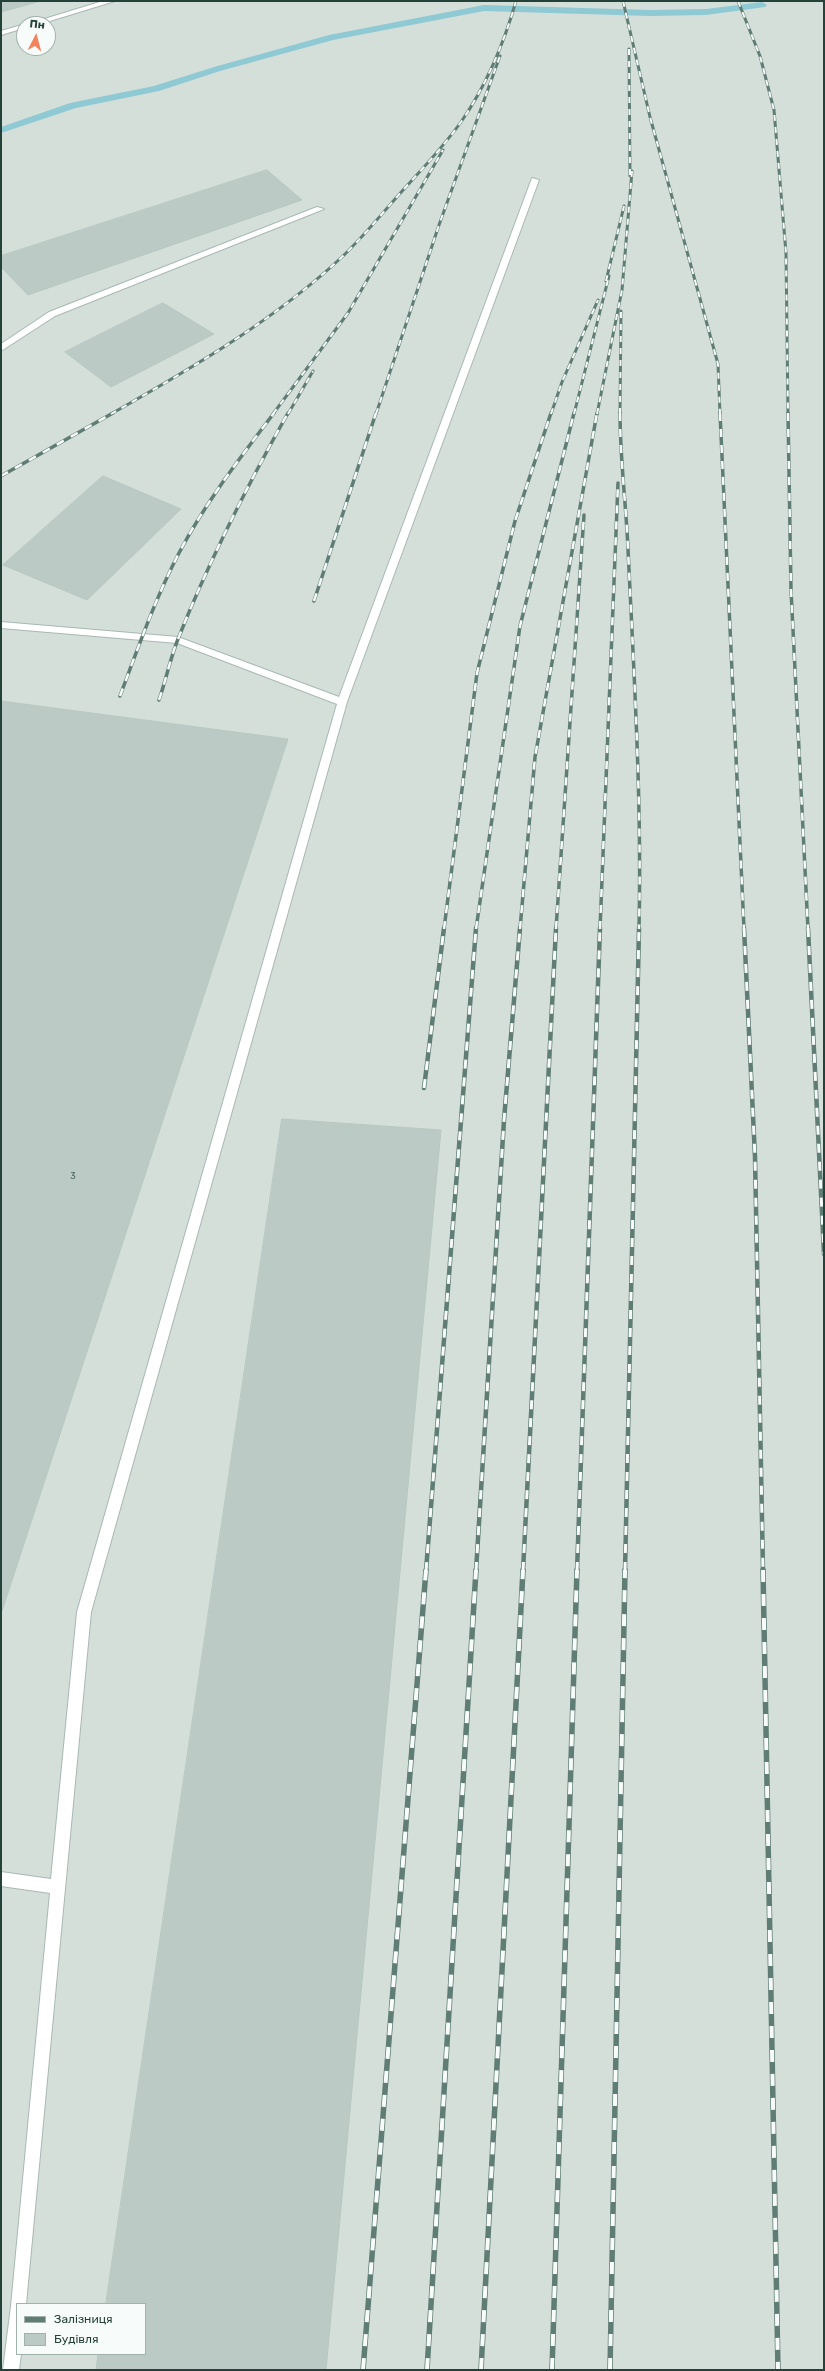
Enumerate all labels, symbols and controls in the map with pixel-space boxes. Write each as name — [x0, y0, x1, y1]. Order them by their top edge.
north arrow — [16, 16, 56, 56]
text: Пн — [29, 17, 45, 32]
house number: 3 — [70, 1171, 76, 1181]
legend — [16, 2303, 146, 2355]
text: Залізниця — [54, 2312, 113, 2326]
text: Будівля — [54, 2332, 99, 2346]

